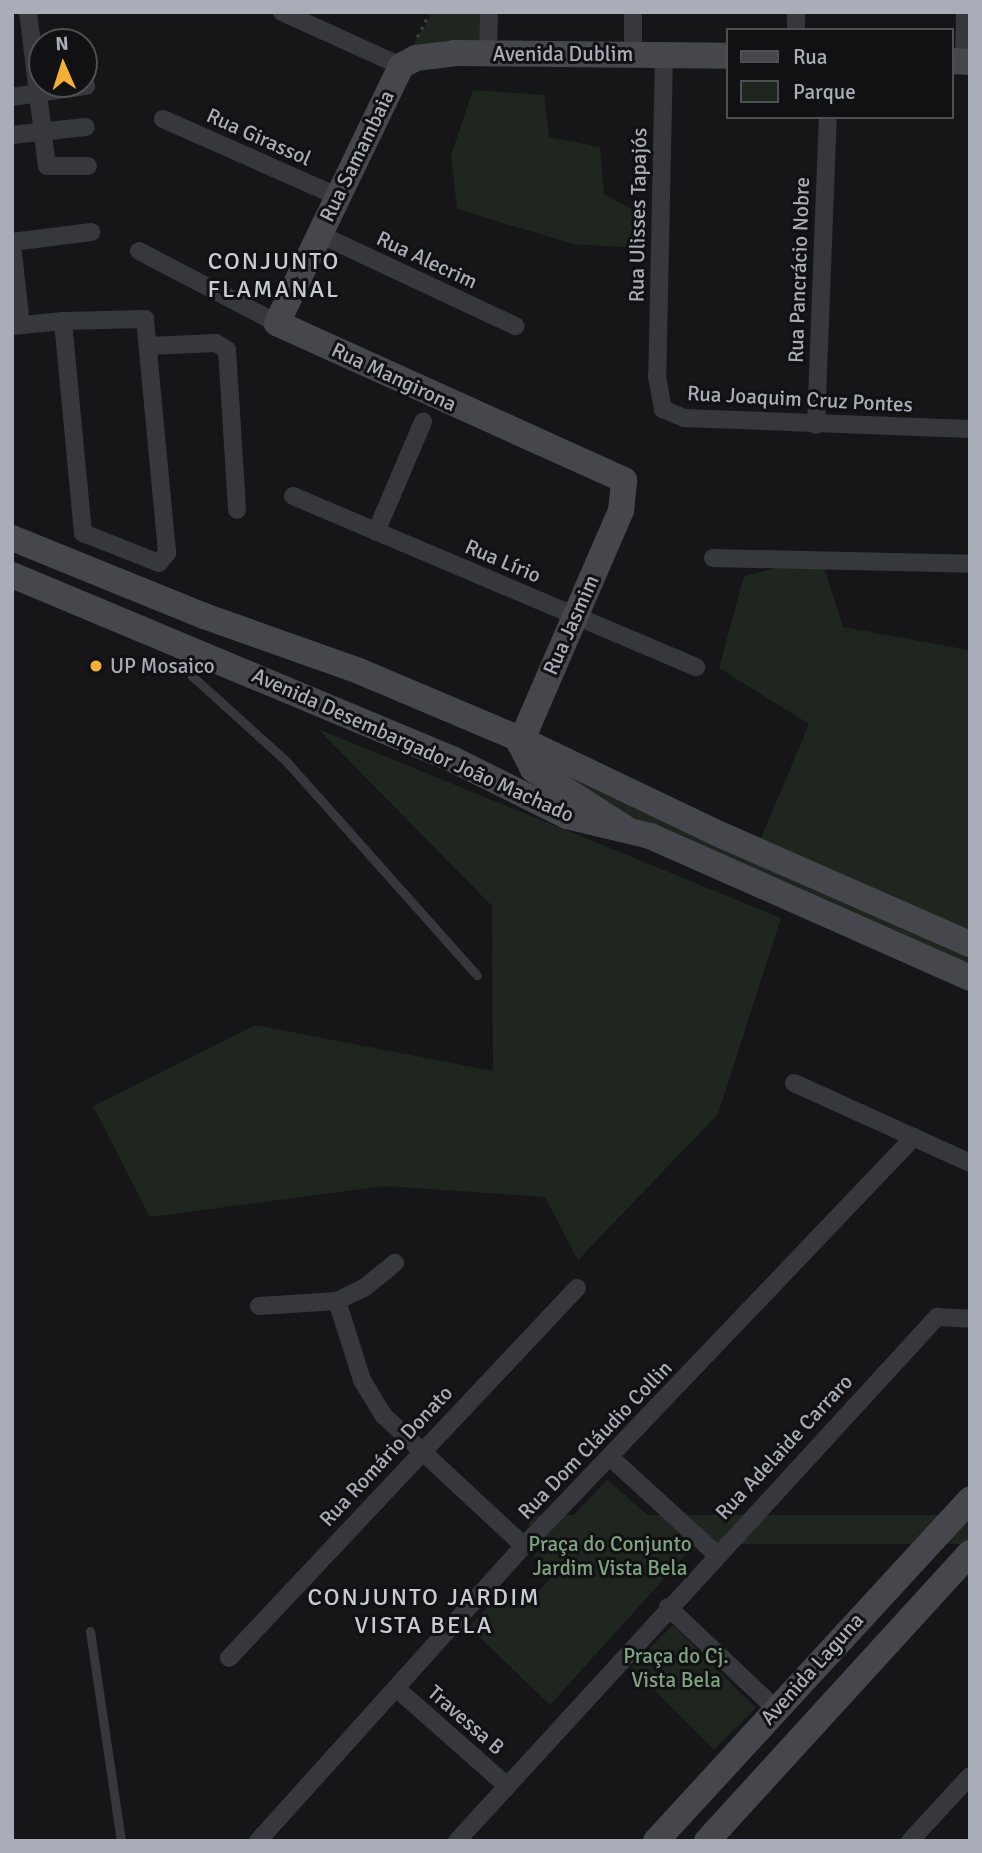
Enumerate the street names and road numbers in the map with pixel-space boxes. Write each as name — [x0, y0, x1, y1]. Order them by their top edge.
street label: Avenida Dublim — [493, 41, 633, 67]
street label: Rua Samambaia — [314, 86, 400, 226]
street label: Rua Girassol — [203, 103, 315, 171]
street label: Rua Ulisses Tapajós — [624, 127, 652, 303]
street label: Rua Pancrácio Nobre — [783, 177, 815, 363]
street label: Rua Alecrim — [373, 226, 481, 294]
street label: Rua Mangirona — [327, 337, 461, 417]
street label: Rua Joaquim Cruz Pontes — [687, 381, 913, 417]
street label: Rua Lírio — [461, 534, 545, 588]
street label: Rua Jasmim — [538, 571, 604, 679]
street label: Avenida Desembargador João Machado — [248, 662, 578, 828]
street label: Rua Dom Cláudio Collin — [513, 1355, 677, 1525]
street label: Rua Adelaide Carraro — [710, 1369, 858, 1525]
street label: Rua Romário Donato — [314, 1380, 458, 1532]
street label: Avenida Laguna — [755, 1608, 869, 1730]
street label: Travessa B — [423, 1680, 509, 1760]

